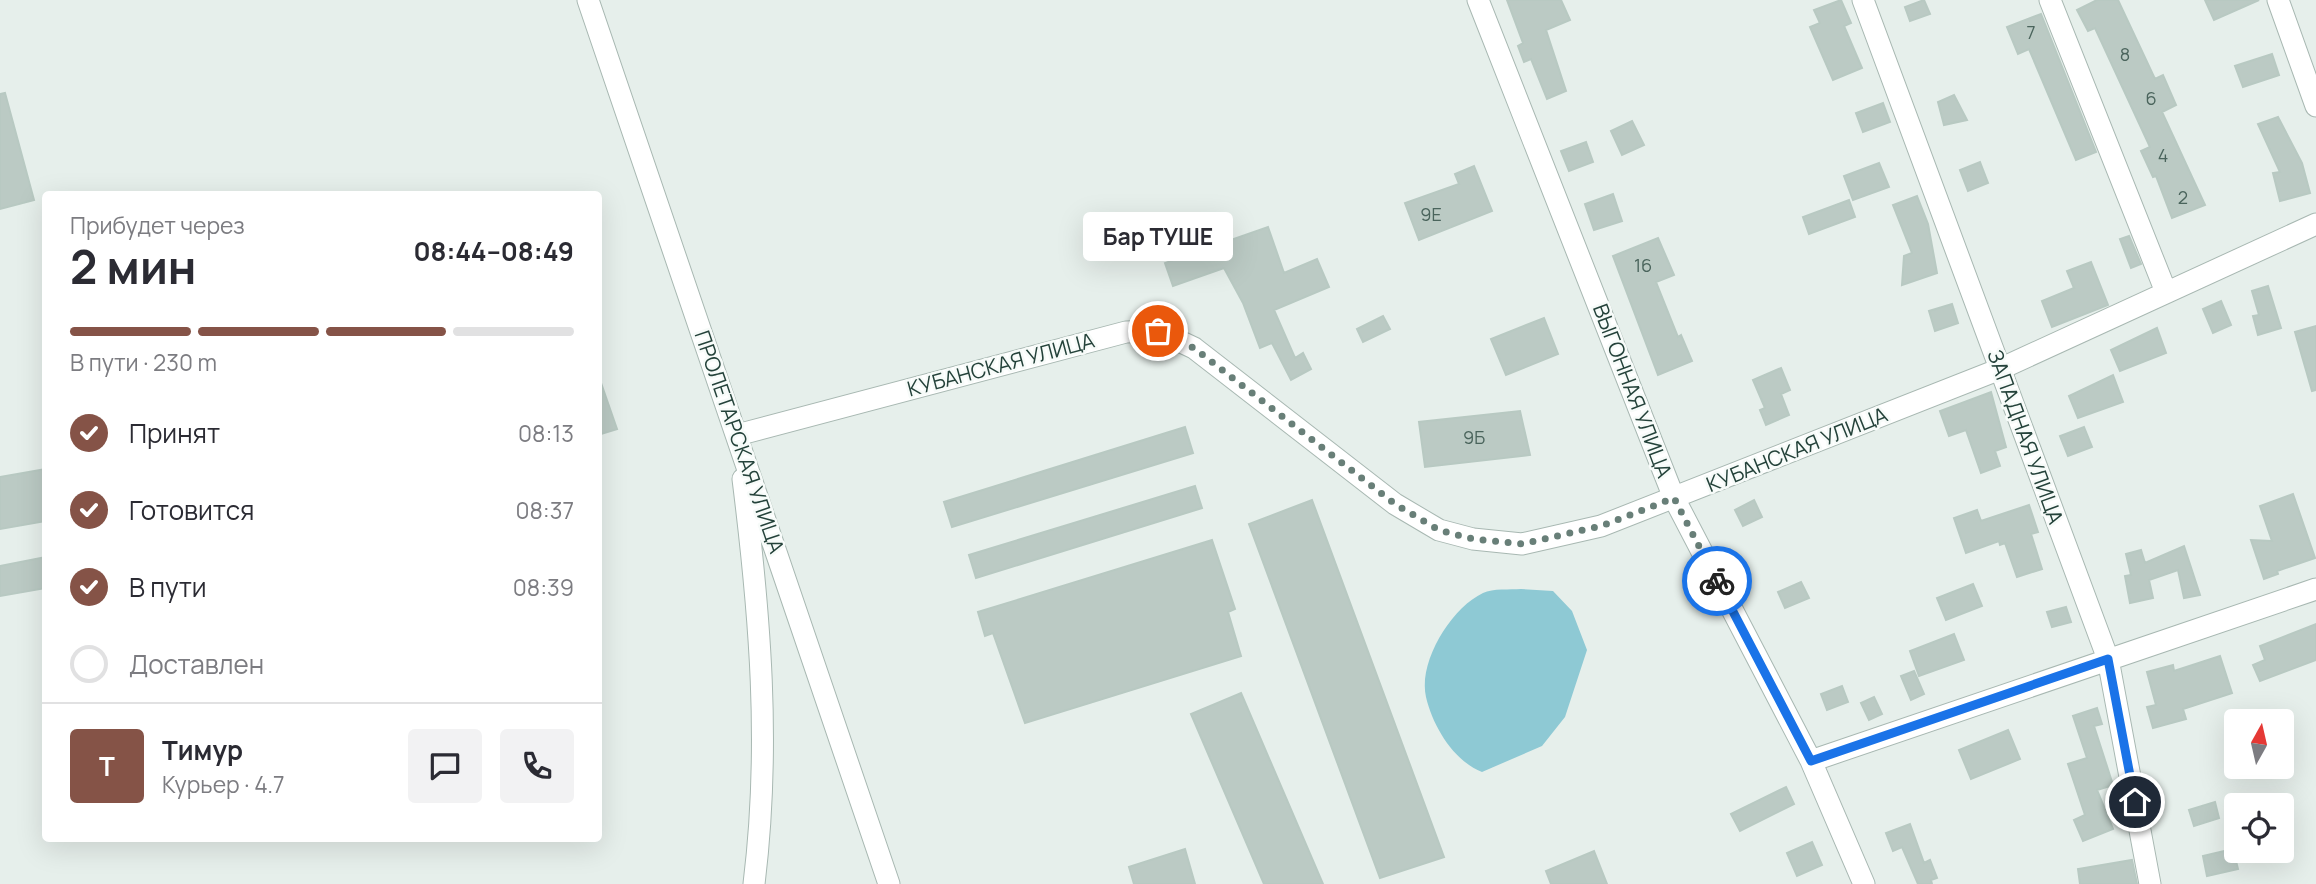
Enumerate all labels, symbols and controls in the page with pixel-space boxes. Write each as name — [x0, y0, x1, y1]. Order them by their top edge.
house number: 7 — [2026, 20, 2036, 44]
house number: 8 — [2120, 42, 2130, 66]
house number: 6 — [2145, 86, 2157, 110]
house number: 4 — [2158, 143, 2168, 167]
house number: 2 — [2178, 185, 2188, 209]
house number: 9Е — [1420, 202, 1442, 226]
text: Прибудет через — [70, 209, 245, 241]
callout: Бар ТУШЕ — [1083, 212, 1233, 261]
text: Бар ТУШЕ — [1103, 220, 1213, 252]
text: 08:44–08:49 — [413, 233, 574, 269]
text: 2 мин — [70, 235, 197, 298]
house number: 16 — [1634, 253, 1652, 277]
street label: ВЫГОННАЯ УЛИЦА — [1587, 300, 1679, 482]
pin — [1128, 301, 1188, 361]
icon: bag — [1139, 312, 1177, 350]
street label: ПРОЛЕТАРСКАЯ УЛИЦА — [689, 326, 791, 557]
street label: КУБАНСКАЯ УЛИЦА — [904, 326, 1097, 403]
street label: ЗАПАДНАЯ УЛИЦА — [1981, 345, 2071, 528]
text: В пути · 230 m — [70, 346, 217, 378]
street label: КУБАНСКАЯ УЛИЦА — [1702, 400, 1891, 498]
icon: check — [70, 414, 108, 452]
text: Принят — [129, 415, 220, 451]
text: 08:13 — [518, 417, 574, 449]
house number: 9Б — [1463, 425, 1485, 449]
icon: check — [70, 491, 108, 529]
text: Готовится — [129, 492, 254, 528]
text: 08:37 — [515, 494, 574, 526]
courier — [1682, 546, 1752, 616]
icon: bike — [1698, 562, 1736, 600]
icon: check — [70, 568, 108, 606]
text: В пути — [129, 569, 207, 605]
text: 08:39 — [513, 571, 574, 603]
text: Доставлен — [129, 646, 264, 682]
north arrow — [2224, 709, 2294, 779]
map controls — [2224, 709, 2294, 863]
button: chat — [408, 729, 482, 803]
button: phone — [500, 729, 574, 803]
text: Тимур — [162, 732, 243, 768]
text: Т — [99, 748, 115, 784]
text: Курьер · 4.7 — [162, 768, 285, 800]
pin — [2105, 772, 2165, 832]
icon: home — [2116, 783, 2154, 821]
button: locate — [2224, 793, 2294, 863]

